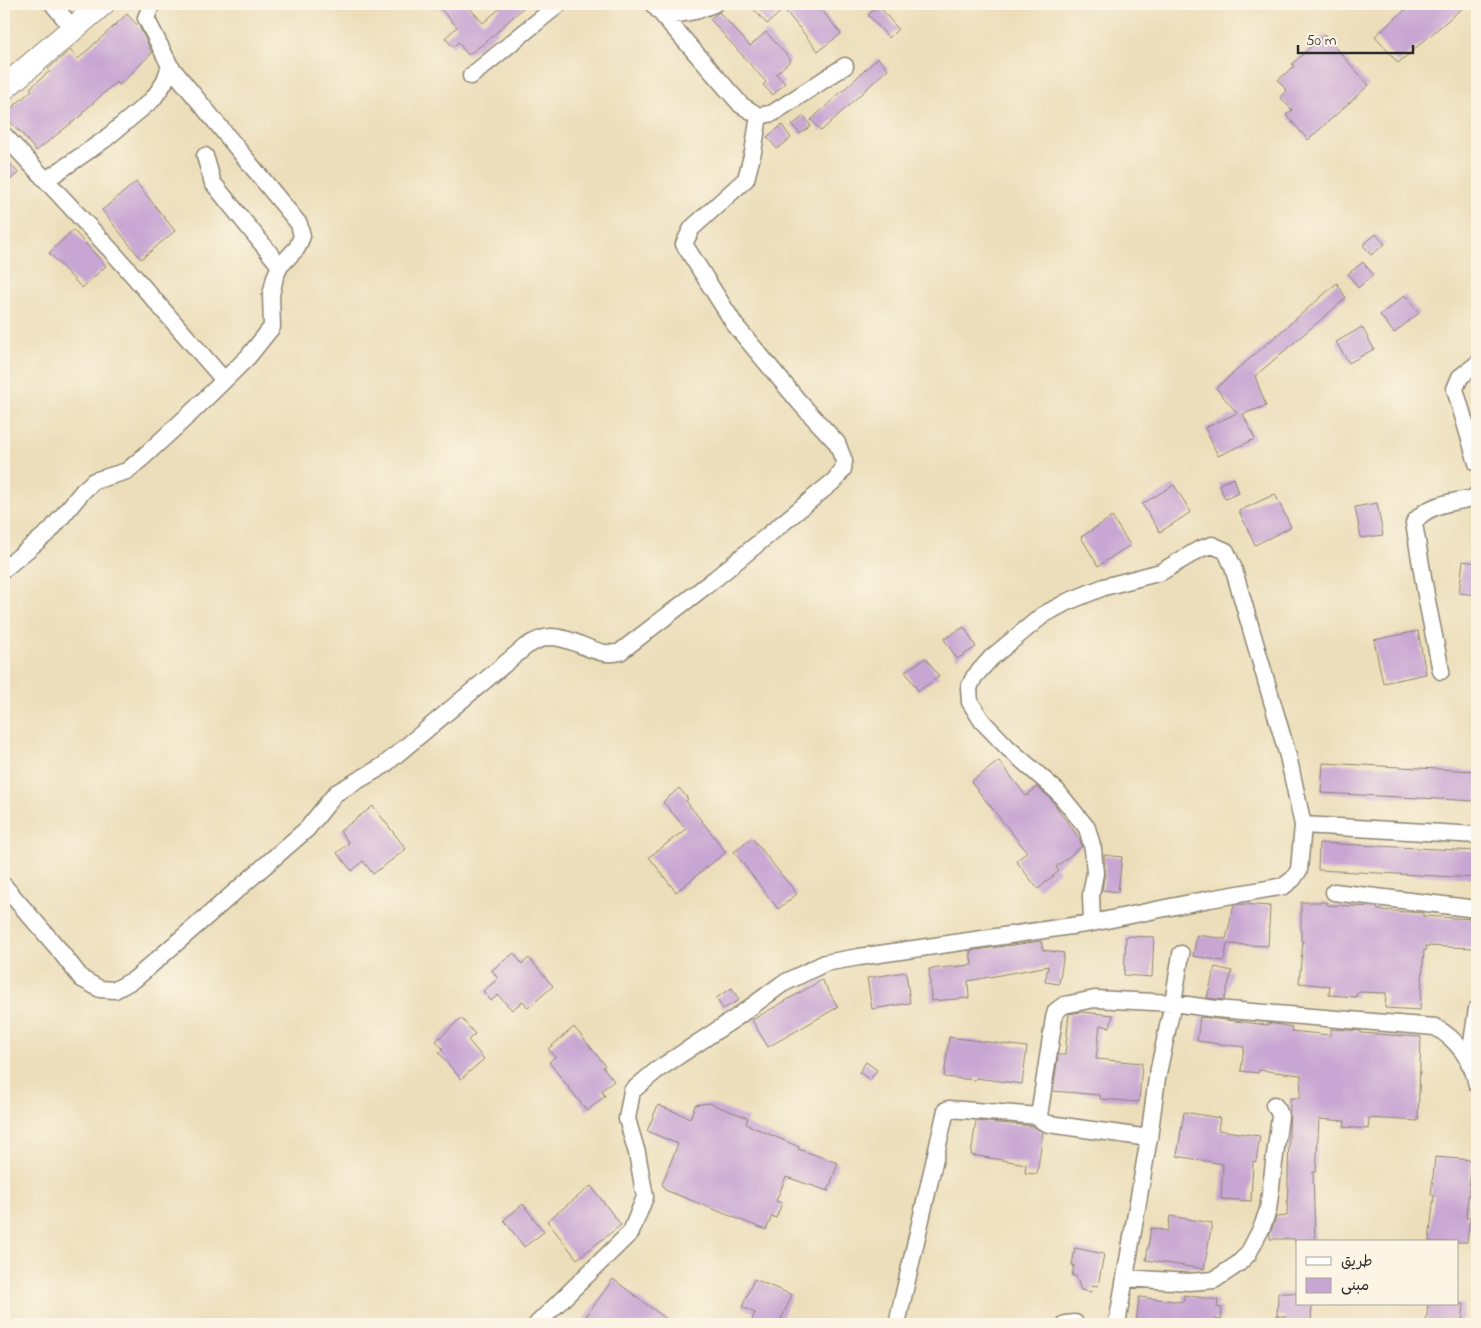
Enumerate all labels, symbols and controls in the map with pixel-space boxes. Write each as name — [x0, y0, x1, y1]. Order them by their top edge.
scale bar — [1298, 22, 1414, 54]
text: 50 m — [1306, 30, 1337, 52]
legend — [1296, 1240, 1458, 1306]
text: طريق — [1341, 1251, 1373, 1273]
text: مبنى — [1341, 1275, 1369, 1297]

